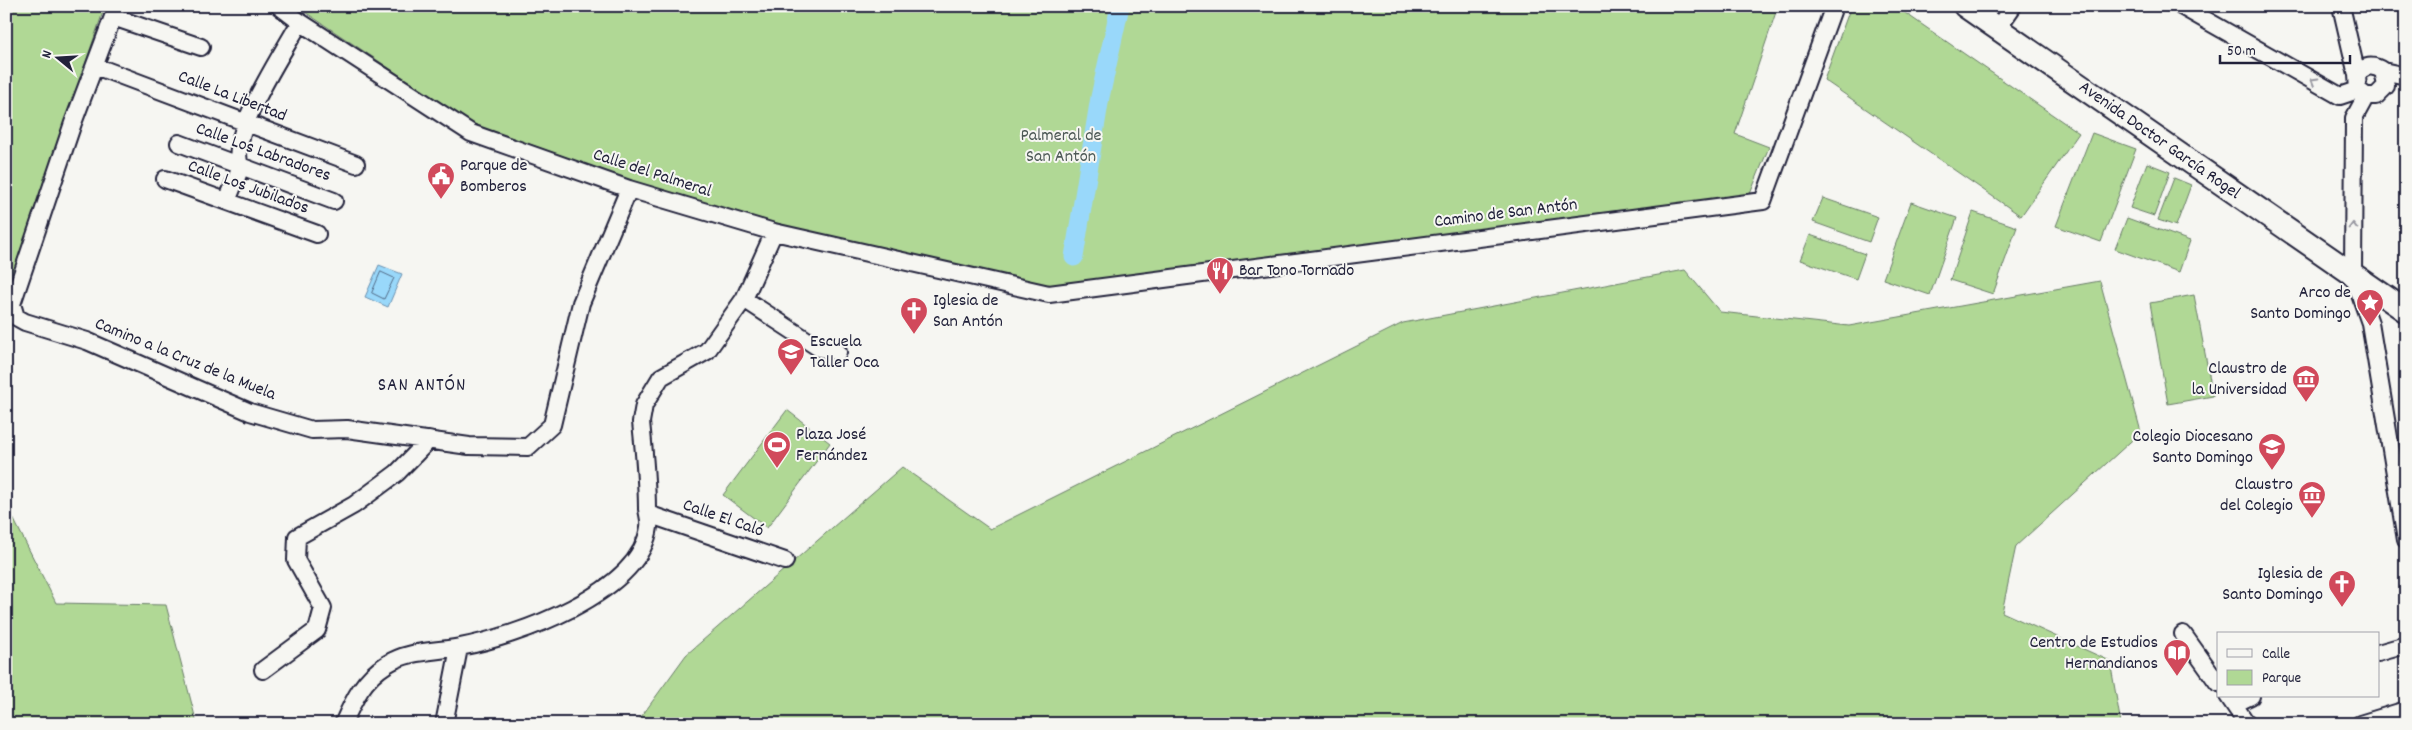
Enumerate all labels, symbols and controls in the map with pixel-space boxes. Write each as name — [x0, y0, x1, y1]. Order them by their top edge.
north arrow — [32, 32, 82, 82]
scale bar — [2220, 32, 2350, 64]
text: 50 m — [2227, 41, 2256, 63]
text: N — [37, 48, 58, 61]
street label: Calle La Libertad — [174, 65, 290, 129]
street label: Avenida Doctor García Rogel — [2073, 76, 2245, 207]
one-way arrow — [2311, 77, 2320, 87]
street label: Calle Los Labradores — [192, 117, 334, 189]
park label: Palmeral de San Antón — [1020, 124, 1102, 170]
street label: Calle del Palmeral — [589, 143, 715, 205]
place label: Parque de Bomberos — [460, 154, 528, 200]
street label: Calle Los Jubilados — [184, 155, 312, 221]
public building icon: Parque de Bomberos — [426, 161, 456, 200]
street label: Camino de San Antón — [1433, 193, 1579, 235]
one-way arrow — [2348, 222, 2358, 230]
restaurant icon: Bar Tono Tornado — [1205, 256, 1235, 295]
place label: Bar Tono Tornado — [1239, 259, 1354, 284]
place label: Arco de Santo Domingo — [2250, 281, 2351, 327]
place icon: Arco de Santo Domingo — [2355, 288, 2385, 327]
place label: Iglesia de San Antón — [933, 289, 1003, 335]
church icon: Iglesia de San Antón — [899, 296, 929, 335]
street label: Camino a la Cruz de la Muela — [91, 312, 280, 408]
place label: Escuela Taller Oca — [810, 330, 879, 376]
school or university icon: Escuela Taller Oca — [776, 337, 806, 376]
place label: Claustro de la Universidad — [2192, 357, 2287, 403]
museum icon: Claustro de la Universidad — [2291, 364, 2321, 403]
district label: SAN ANTÓN — [378, 373, 466, 400]
place label: Plaza José Fernández — [796, 423, 868, 469]
place label: Colegio Diocesano Santo Domingo — [2132, 425, 2253, 471]
sports icon: Plaza José Fernández — [762, 430, 792, 469]
school or university icon: Colegio Diocesano Santo Domingo — [2257, 432, 2287, 471]
place label: Claustro del Colegio — [2220, 473, 2293, 519]
museum icon: Claustro del Colegio — [2297, 480, 2327, 519]
street label: Calle El Caló — [679, 493, 767, 545]
place label: Iglesia de Santo Domingo — [2222, 562, 2323, 608]
church icon: Iglesia de Santo Domingo — [2327, 569, 2357, 608]
place label: Centro de Estudios Hernandianos — [2029, 631, 2158, 677]
legend — [2217, 632, 2380, 698]
library icon: Centro de Estudios Hernandianos — [2162, 638, 2192, 677]
text: Calle — [2262, 644, 2291, 666]
text: Parque — [2262, 668, 2302, 690]

